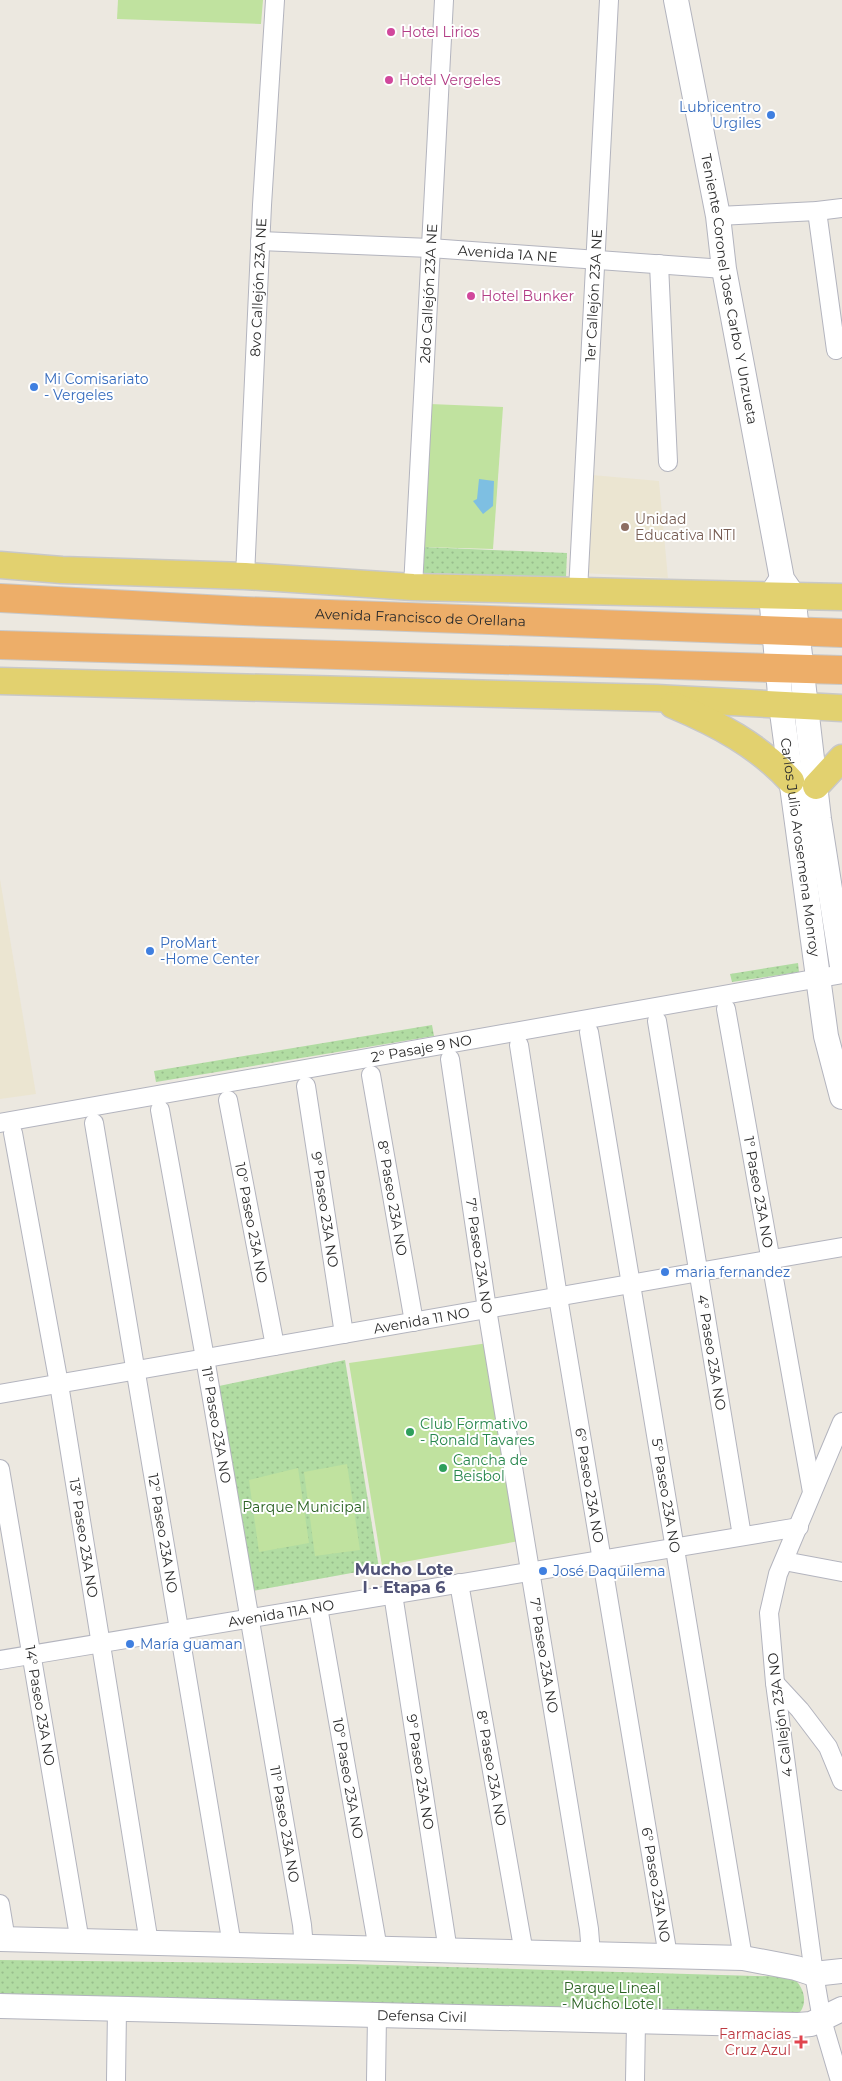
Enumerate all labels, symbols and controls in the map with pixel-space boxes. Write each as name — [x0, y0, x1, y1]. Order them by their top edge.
place label: Hotel Lirios — [401, 23, 480, 41]
marker: Hotel Lirios — [385, 26, 397, 38]
place label: Hotel Vergeles — [399, 71, 501, 89]
marker: Hotel Vergeles — [383, 74, 395, 86]
place label: Lubricentro Urgiles — [679, 98, 761, 132]
marker: Lubricentro Urgiles — [765, 109, 777, 121]
street label: Teniente Coronel Jose Carbo Y Unzueta — [697, 152, 762, 426]
street label: 8vo Callejón 23A NE — [246, 217, 270, 357]
street label: 2do Callejón 23A NE — [416, 223, 441, 364]
street label: 1er Callejón 23A NE — [581, 229, 606, 362]
street label: Avenida 1A NE — [457, 241, 558, 266]
place label: Hotel Bunker — [481, 287, 574, 305]
marker: Hotel Bunker — [465, 290, 477, 302]
place label: Mi Comisariato - Vergeles — [44, 370, 149, 404]
marker: Mi Comisariato - Vergeles — [28, 381, 40, 393]
place label: Unidad Educativa INTI — [635, 510, 736, 544]
marker: Unidad Educativa INTI — [619, 521, 631, 533]
street label: Avenida Francisco de Orellana — [315, 605, 526, 630]
street label: Carlos Julio Arosemena Monroy — [777, 737, 824, 958]
place label: ProMart -Home Center — [160, 934, 260, 968]
marker: ProMart -Home Center — [144, 945, 156, 957]
street label: 2° Pasaje 9 NO — [370, 1031, 474, 1066]
street label: 1° Paseo 23A NO — [740, 1135, 777, 1250]
street label: 8° Paseo 23A NO — [374, 1139, 411, 1258]
street label: 9° Paseo 23A NO — [307, 1151, 343, 1269]
street label: 10° Paseo 23A NO — [231, 1161, 272, 1285]
street label: 7° Paseo 23A NO — [462, 1197, 497, 1315]
place label: maria fernandez — [675, 1263, 790, 1281]
marker: maria fernandez — [659, 1266, 671, 1278]
street label: 4° Paseo 23A NO — [693, 1293, 730, 1412]
street label: Avenida 11 NO — [372, 1303, 471, 1338]
street label: 11° Paseo 23A NO — [198, 1365, 235, 1485]
place label: Club Formativo - Ronald Tavares — [420, 1415, 535, 1449]
marker: Club Formativo - Ronald Tavares — [404, 1426, 416, 1438]
street label: 6° Paseo 23A NO — [571, 1427, 608, 1545]
street label: 5° Paseo 23A NO — [648, 1437, 685, 1555]
place label: Cancha de Beisbol — [453, 1451, 528, 1485]
marker: Cancha de Beisbol — [437, 1462, 449, 1474]
street label: 12° Paseo 23A NO — [144, 1472, 182, 1595]
street label: 13° Paseo 23A NO — [65, 1477, 102, 1599]
park label: Parque Municipal — [242, 1498, 366, 1516]
district label: Mucho Lote I - Etapa 6 — [355, 1560, 453, 1597]
place label: José Daquilema — [552, 1562, 666, 1580]
marker: José Daquilema — [537, 1565, 549, 1577]
street label: Avenida 11A NO — [227, 1595, 336, 1631]
street label: 7° Paseo 23A NO — [526, 1597, 562, 1715]
place label: María guaman — [140, 1635, 243, 1653]
marker: María guaman — [124, 1638, 136, 1650]
street label: 14° Paseo 23A NO — [21, 1644, 59, 1768]
street label: 4 Callejón 23A NO — [763, 1651, 797, 1778]
street label: 8° Paseo 23A NO — [473, 1709, 511, 1828]
street label: 9° Paseo 23A NO — [403, 1713, 438, 1831]
street label: 10° Paseo 23A NO — [329, 1716, 368, 1841]
street label: 11° Paseo 23A NO — [266, 1764, 304, 1884]
street label: 6° Paseo 23A NO — [638, 1826, 675, 1944]
park label: Parque Lineal - Mucho Lote I — [562, 1979, 662, 2013]
street label: Defensa Civil — [377, 2006, 467, 2026]
place label: Farmacias Cruz Azul — [719, 2025, 791, 2059]
marker: Farmacias Cruz Azul — [795, 2036, 807, 2048]

